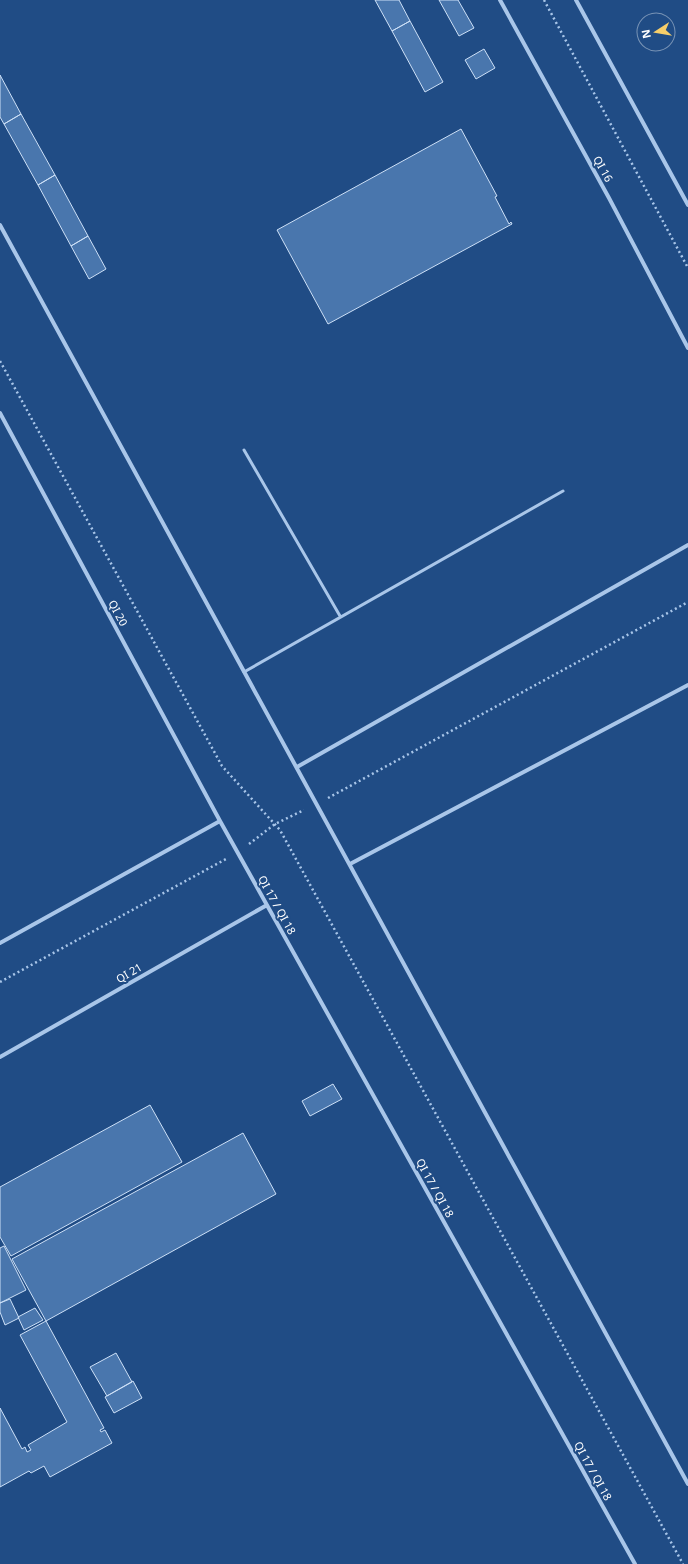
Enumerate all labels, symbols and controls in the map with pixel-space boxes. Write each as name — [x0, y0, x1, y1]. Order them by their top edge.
north arrow — [636, 12, 676, 52]
text: N — [637, 28, 654, 40]
street label: QI 16 — [590, 153, 617, 185]
street label: QI 20 — [105, 597, 132, 629]
street label: QI 17 / QI 18 — [255, 873, 300, 937]
street label: QI 21 — [113, 959, 145, 986]
street label: QI 17 / QI 18 — [413, 1156, 458, 1220]
street label: QI 17 / QI 18 — [571, 1439, 616, 1503]

